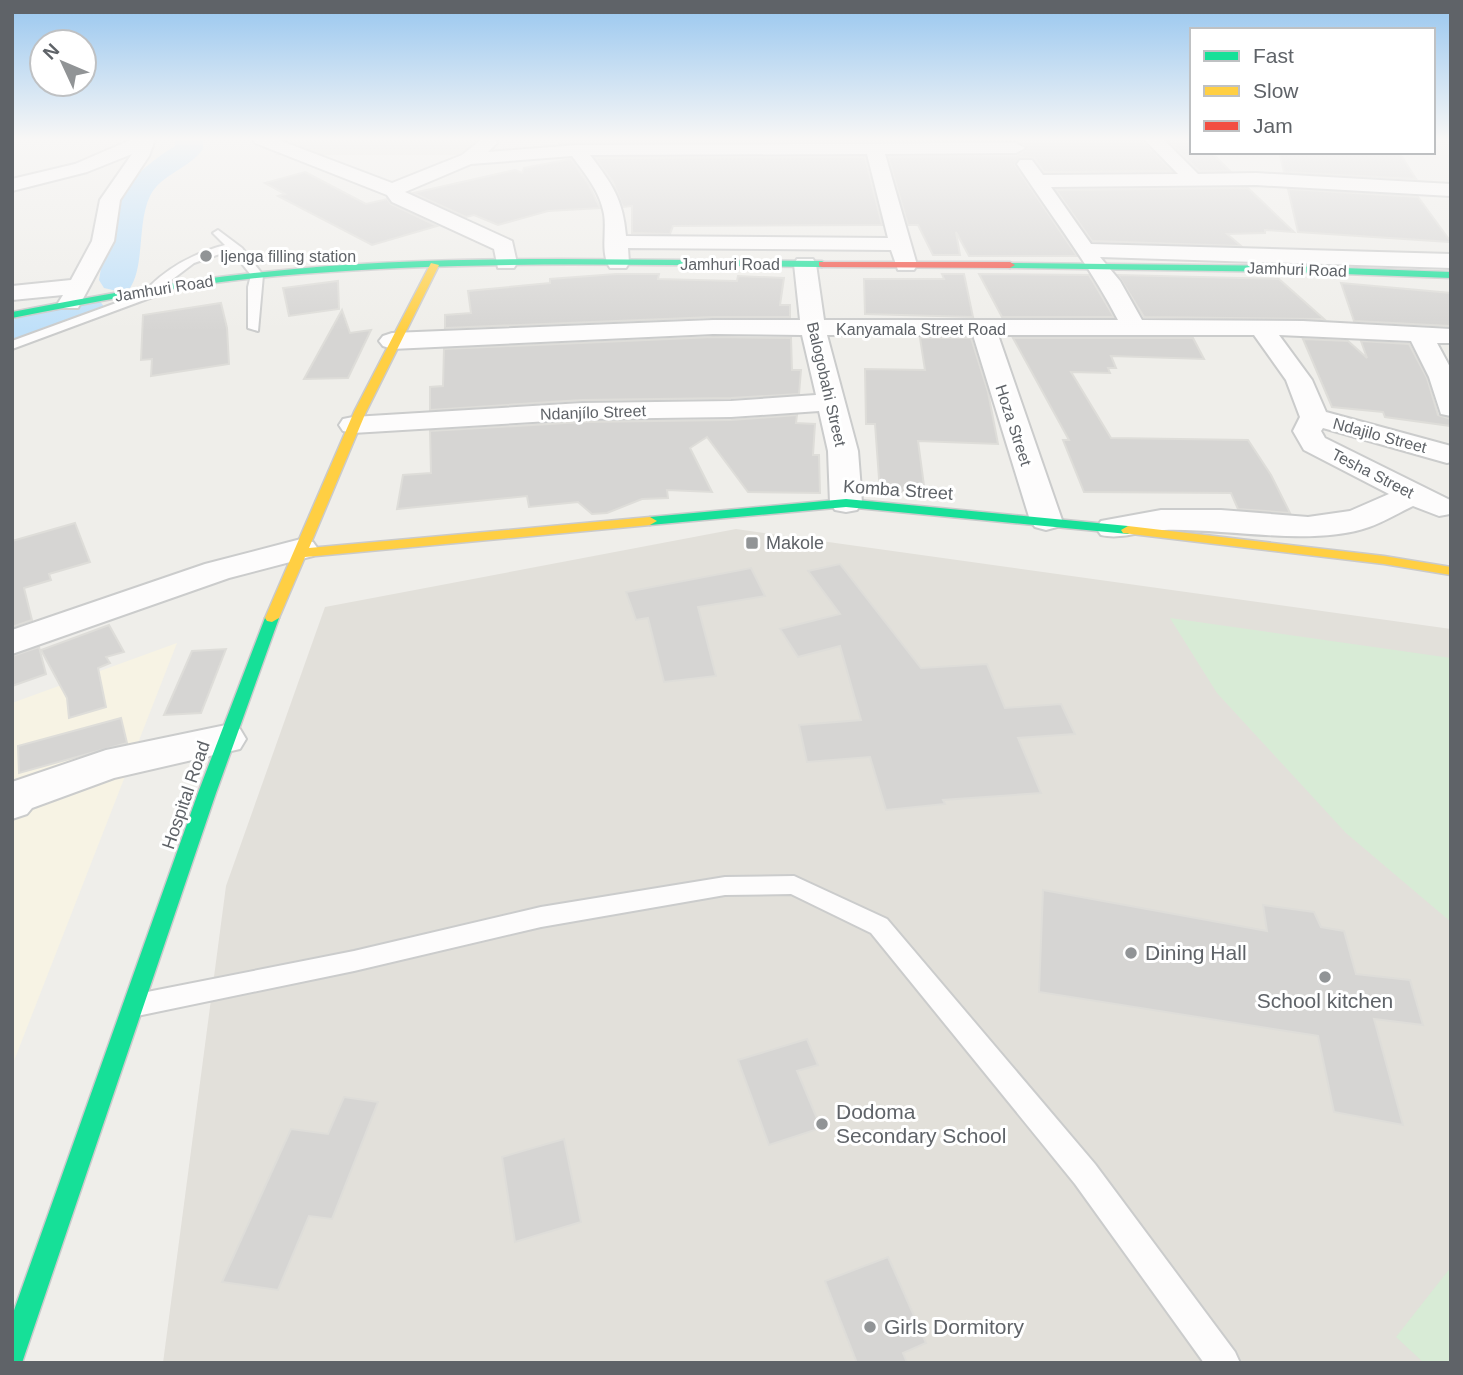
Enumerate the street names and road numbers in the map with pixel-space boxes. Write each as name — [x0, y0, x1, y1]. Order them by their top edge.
street label: Jamhuri Road — [680, 256, 780, 273]
street label: Jamhuri Road — [1247, 259, 1347, 280]
street label: Jamhuri Road — [114, 272, 215, 305]
street label: Balogobahi Street — [804, 320, 849, 449]
street label: Kanyamala Street Road — [836, 321, 1006, 338]
street label: Hoza Street — [992, 382, 1035, 468]
street label: Ndanjílo Street — [540, 402, 647, 423]
street label: Ndajilo Street — [1331, 415, 1429, 456]
street label: Tesha Street — [1329, 445, 1417, 502]
street label: Komba Street — [842, 476, 954, 504]
street label: Hospital Road — [158, 738, 214, 852]

